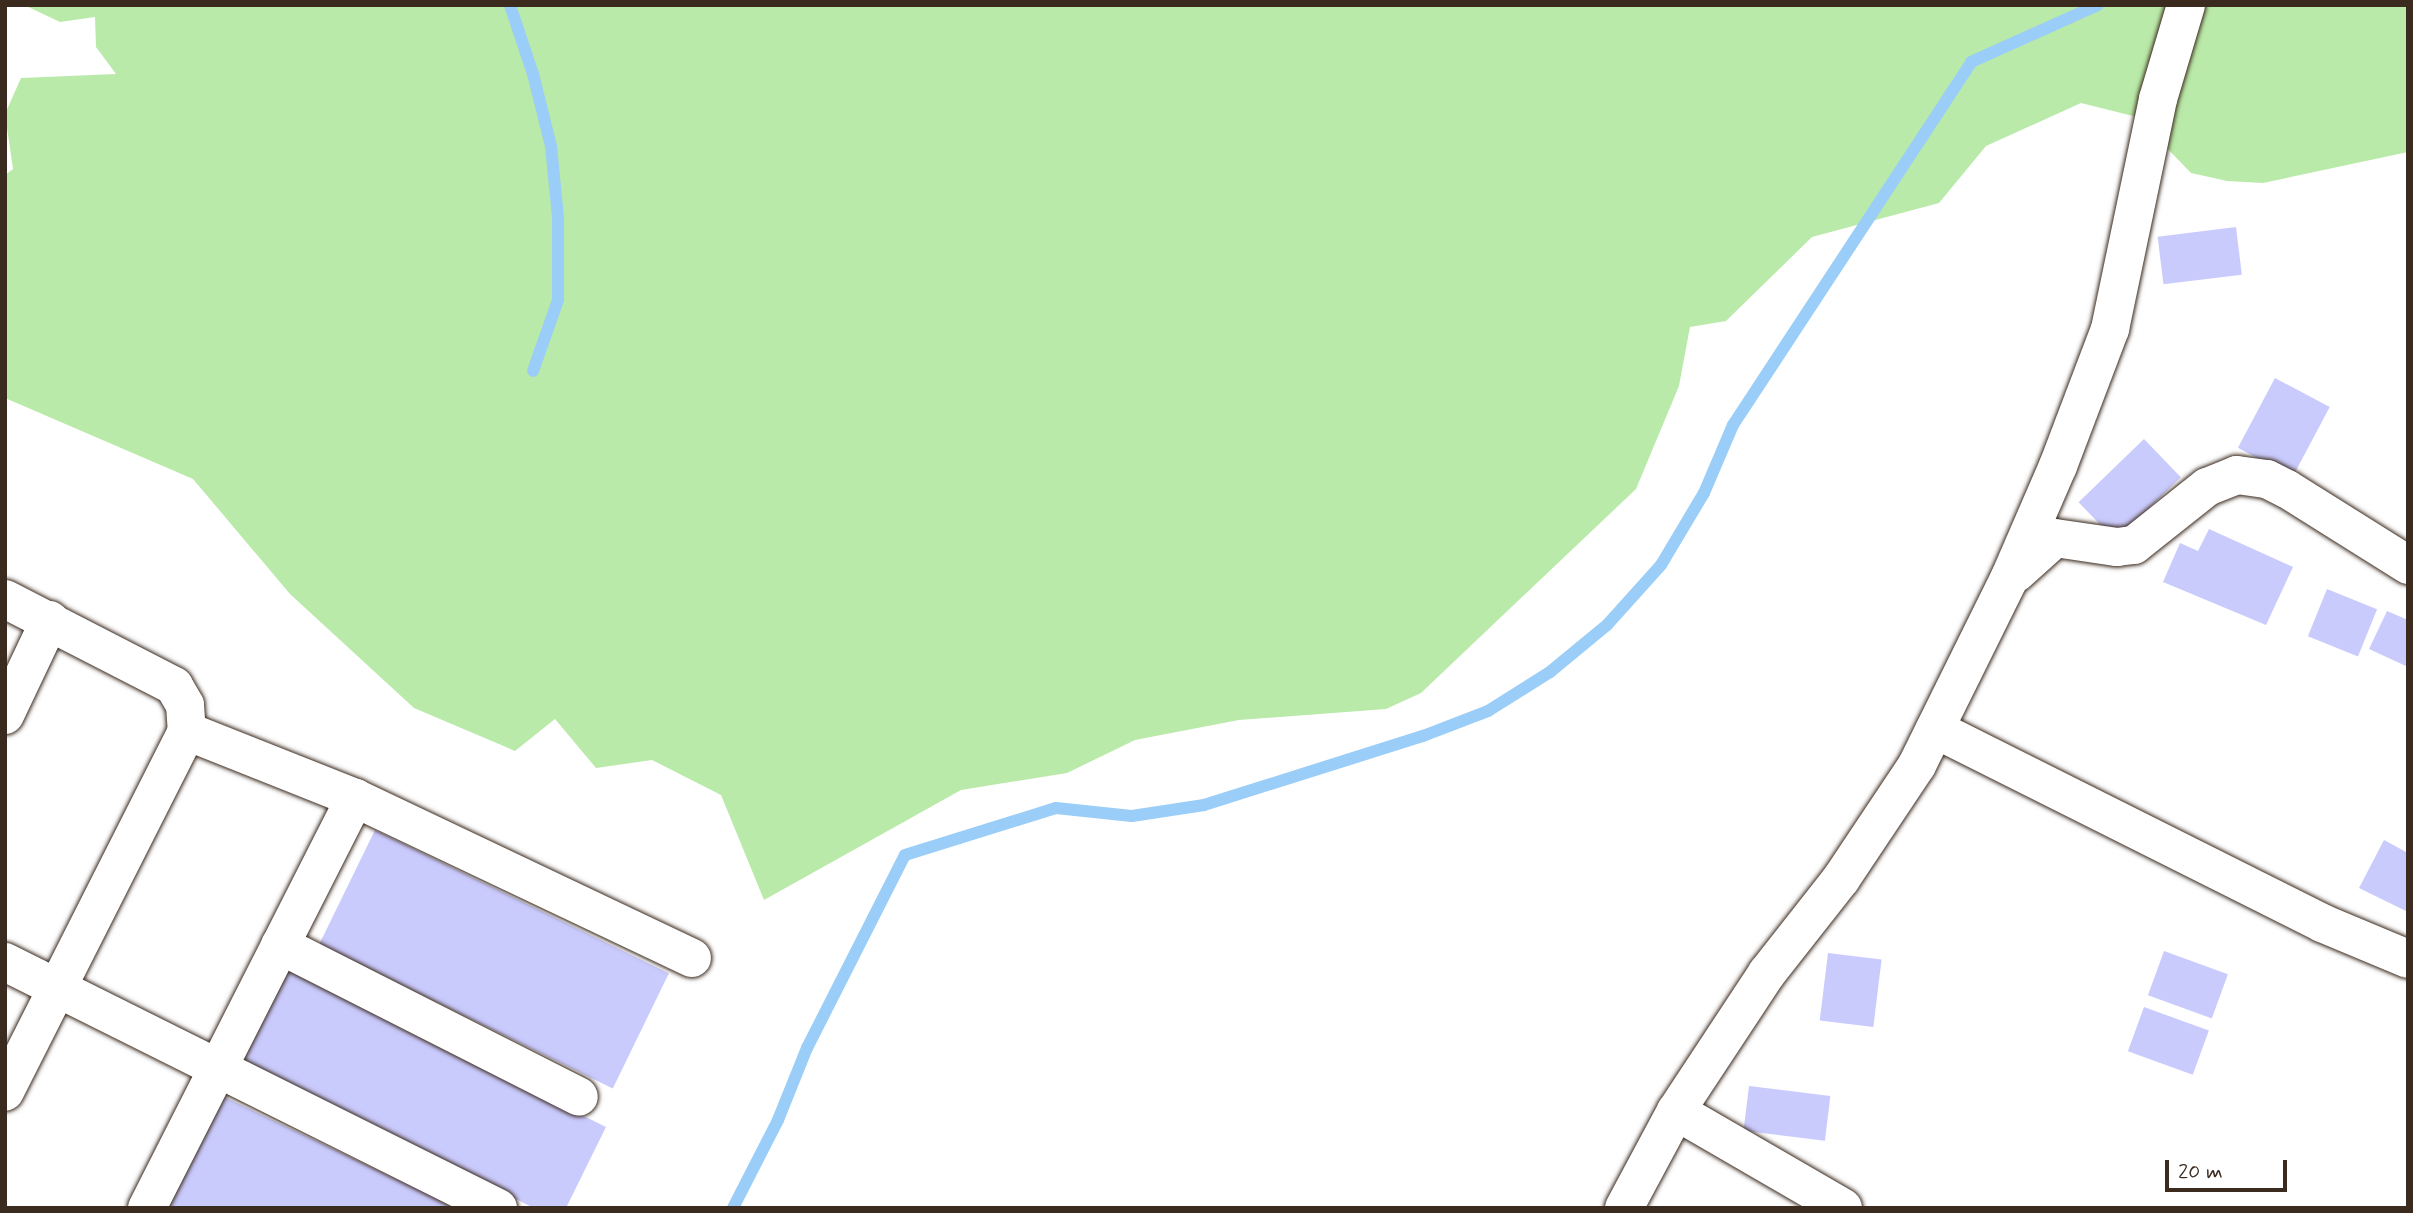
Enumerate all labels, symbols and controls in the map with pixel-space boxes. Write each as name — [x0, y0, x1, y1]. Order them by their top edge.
scale bar — [2168, 1146, 2290, 1190]
text: 20 m — [2178, 1158, 2223, 1186]

